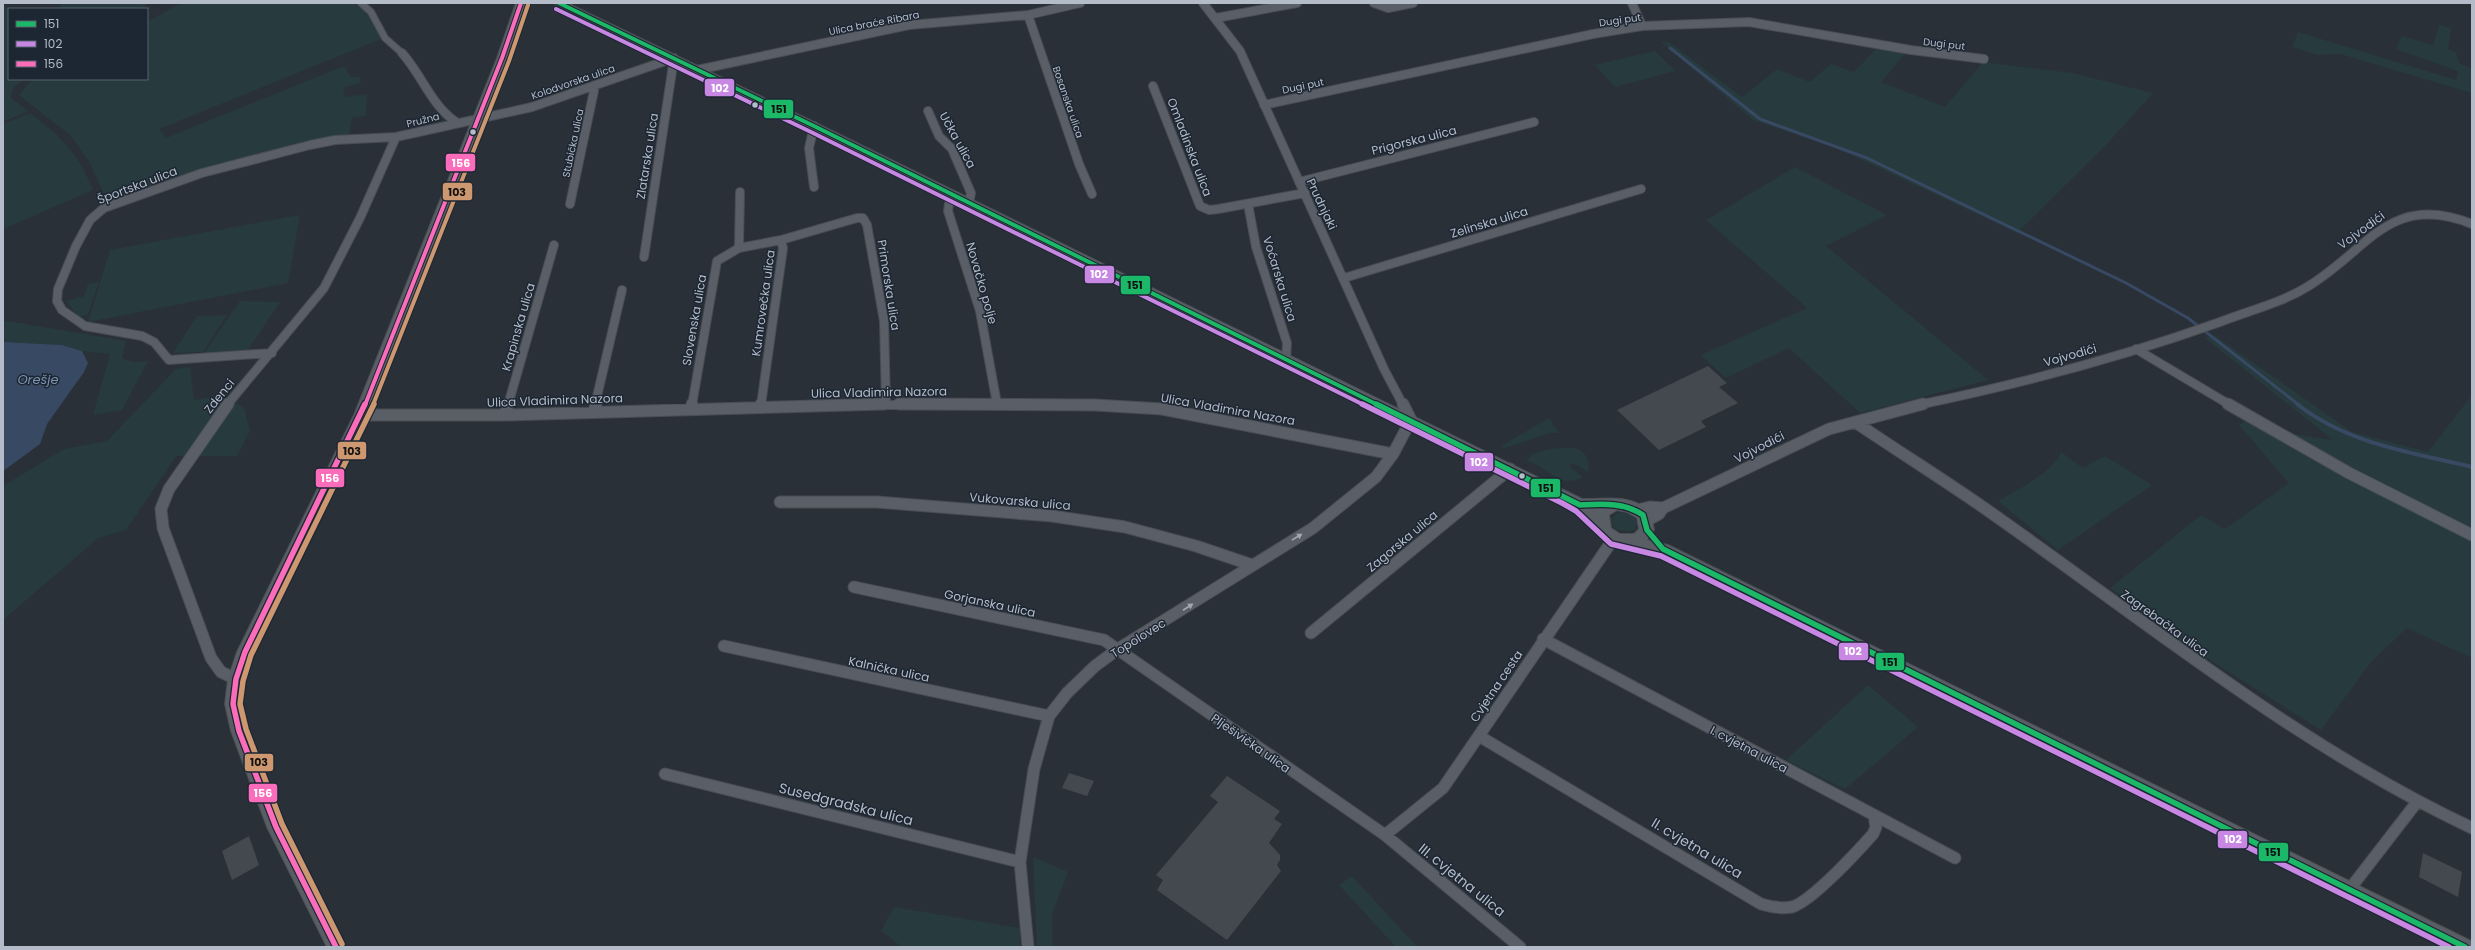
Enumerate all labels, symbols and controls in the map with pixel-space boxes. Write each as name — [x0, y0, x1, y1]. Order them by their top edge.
street label: Ulica braće Ribara — [827, 7, 921, 39]
legend — [8, 8, 148, 80]
street label: Dugi put — [1598, 10, 1642, 30]
text: 151 — [44, 15, 59, 32]
street label: Dugi put — [1922, 34, 1966, 54]
text: 102 — [44, 35, 62, 52]
text: 156 — [44, 55, 63, 72]
street label: Kolodvorska ulica — [529, 61, 617, 103]
street label: Bosanska ulica — [1049, 64, 1087, 140]
street label: Dugi put — [1281, 74, 1326, 98]
line badge: 102 — [704, 78, 735, 97]
text: 102 — [711, 80, 729, 96]
street label: Omladinska ulica — [1163, 95, 1217, 199]
line badge: 151 — [763, 99, 794, 119]
unlabelled marker — [750, 100, 760, 110]
text: 151 — [771, 101, 787, 117]
street label: Stubička ulica — [558, 107, 588, 179]
street label: Pružna — [405, 109, 441, 131]
street label: Učka ulica — [936, 109, 980, 171]
street label: Zlatarska ulica — [632, 112, 662, 200]
street label: Prigorska ulica — [1370, 121, 1458, 159]
unlabelled marker — [468, 127, 478, 137]
line badge: 156 — [445, 153, 476, 172]
text: 156 — [452, 155, 470, 171]
street label: Športska ulica — [95, 162, 179, 208]
street label: Prudnjaki — [1303, 175, 1341, 233]
line badge: 103 — [442, 182, 473, 201]
text: 103 — [448, 184, 466, 200]
street label: Zelinska ulica — [1448, 202, 1530, 242]
street label: Vojvodići — [2334, 207, 2388, 253]
street label: Voćarska ulica — [1259, 234, 1301, 324]
street label: Primorska ulica — [873, 238, 905, 332]
street label: Novačko polje — [962, 240, 1002, 326]
street label: Kumrovečka ulica — [747, 249, 779, 357]
line badge: 102 — [1084, 265, 1115, 284]
text: 102 — [1090, 266, 1108, 282]
street label: Slovenska ulica — [678, 273, 710, 367]
line badge: 151 — [1120, 275, 1151, 295]
text: 151 — [1127, 277, 1143, 293]
street label: Krapinska ulica — [497, 281, 539, 373]
street label: Vojvodići — [2041, 339, 2099, 371]
water label: Orešje — [17, 370, 59, 389]
street label: Zdenci — [200, 375, 238, 417]
street label: Ulica Vladimira Nazora — [811, 382, 947, 402]
street label: Ulica Vladimira Nazora — [487, 389, 623, 411]
street label: Ulica Vladimira Nazora — [1159, 389, 1297, 429]
street label: Vojvodići — [1731, 427, 1787, 467]
line badge: 103 — [337, 441, 367, 460]
text: 103 — [343, 443, 361, 459]
line badge: 102 — [1464, 452, 1494, 472]
text: 102 — [1470, 454, 1488, 470]
line badge: 156 — [315, 468, 345, 488]
text: 156 — [321, 470, 339, 486]
unlabelled marker — [1517, 471, 1527, 481]
line badge: 151 — [1530, 478, 1561, 498]
text: 151 — [1538, 480, 1554, 496]
street label: Vukovarska ulica — [969, 488, 1071, 514]
street label: Zagorska ulica — [1363, 506, 1441, 576]
one-way arrow — [1291, 534, 1303, 541]
street label: Gorjanska ulica — [943, 585, 1037, 621]
street label: Zagrebačka ulica — [2118, 585, 2212, 661]
one-way arrow — [1182, 604, 1194, 611]
street label: Topolovec — [1107, 614, 1169, 662]
line badge: 102 — [1838, 642, 1869, 661]
text: 102 — [1844, 643, 1862, 659]
street label: Cvjetna cesta — [1466, 647, 1526, 725]
street label: Kalnička ulica — [847, 652, 931, 686]
line badge: 151 — [1875, 652, 1905, 671]
text: 151 — [1882, 654, 1898, 670]
street label: Plješivička ulica — [1208, 709, 1294, 777]
street label: I. cvjetna ulica — [1707, 721, 1791, 777]
line badge: 103 — [244, 753, 274, 772]
text: 103 — [250, 754, 268, 770]
street label: Susedgradska ulica — [777, 778, 915, 830]
line badge: 156 — [248, 783, 278, 803]
text: 156 — [254, 785, 272, 801]
street label: II. cvjetna ulica — [1648, 813, 1746, 883]
line badge: 102 — [2217, 830, 2248, 849]
text: 102 — [2224, 831, 2242, 847]
street label: III. cvjetna ulica — [1414, 839, 1510, 921]
line badge: 151 — [2258, 842, 2289, 862]
text: 151 — [2265, 844, 2281, 860]

